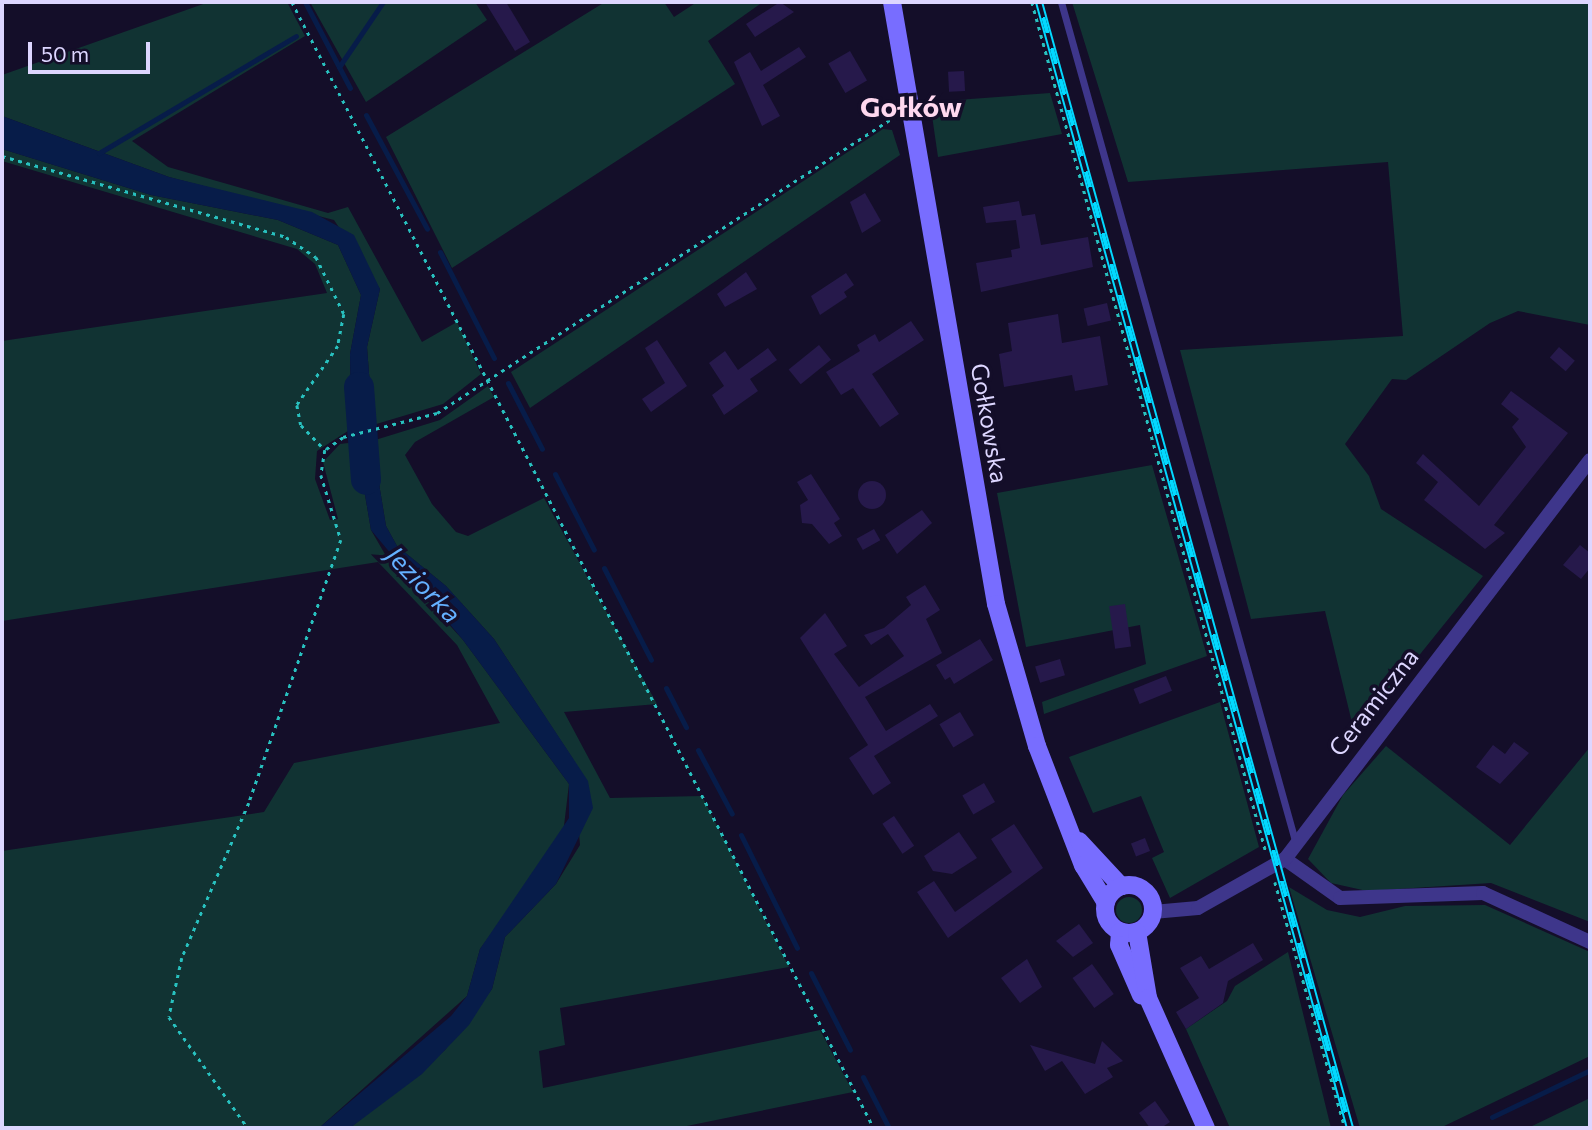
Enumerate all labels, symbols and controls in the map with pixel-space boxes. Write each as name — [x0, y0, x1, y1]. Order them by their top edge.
scale bar — [32, 28, 154, 72]
text: 50 m — [41, 41, 89, 66]
district label: Gołków — [860, 89, 962, 123]
street label: Gołkowska — [965, 361, 1015, 485]
water label: Jeziorka — [380, 539, 468, 629]
street label: Ceramiczna — [1322, 643, 1424, 761]

